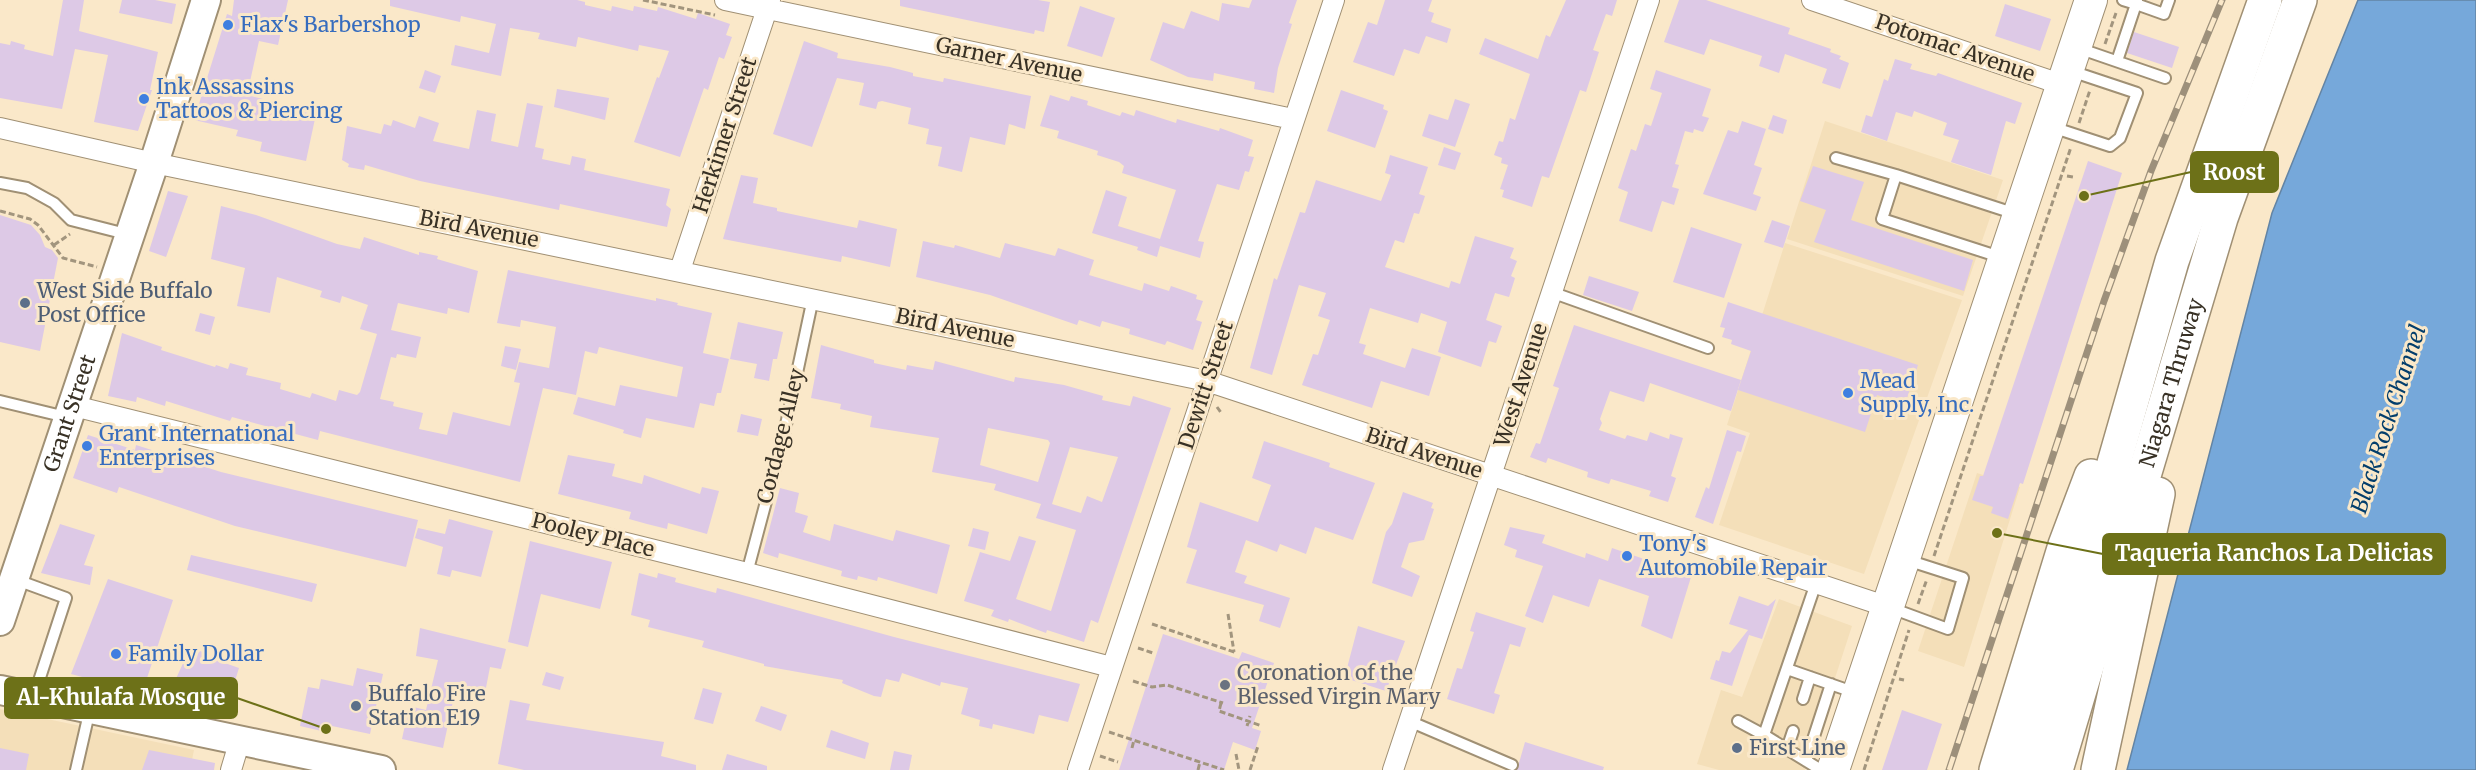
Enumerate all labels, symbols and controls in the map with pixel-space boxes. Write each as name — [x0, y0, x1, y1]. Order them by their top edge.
street label: Potomac Avenue — [1872, 8, 2038, 87]
place label: Flax's Barbershop — [240, 11, 421, 38]
marker: Flax's Barbershop — [221, 18, 235, 32]
street label: Garner Avenue — [933, 31, 1085, 88]
street label: Herkimer Street — [687, 53, 763, 216]
place label: Ink Assassins Tattoos & Piercing — [156, 73, 343, 124]
marker: Ink Assassins Tattoos & Piercing — [137, 92, 151, 106]
callout: Roost — [2191, 152, 2278, 192]
text: Roost — [2203, 158, 2266, 186]
street label: Bird Avenue — [417, 204, 541, 253]
place label: West Side Buffalo Post Office — [36, 277, 213, 328]
street label: Niagara Thruway — [2133, 294, 2209, 471]
marker: West Side Buffalo Post Office — [18, 296, 32, 310]
street label: Bird Avenue — [893, 302, 1017, 353]
street label: Dewitt Street — [1172, 317, 1239, 452]
street label: West Avenue — [1488, 320, 1553, 451]
water label: Black Rock Channel — [2344, 321, 2432, 517]
street label: Grant Street — [37, 351, 102, 476]
street label: Cordage Alley — [751, 365, 811, 506]
place label: Mead Supply, Inc. — [1860, 367, 1974, 418]
marker: Mead Supply, Inc. — [1841, 386, 1855, 400]
place label: Grant International Enterprises — [99, 420, 295, 471]
street label: Bird Avenue — [1362, 421, 1486, 484]
marker: Grant International Enterprises — [80, 439, 94, 453]
street label: Pooley Place — [529, 506, 657, 563]
place label: Tony's Automobile Repair — [1638, 530, 1827, 581]
callout: Taqueria Ranchos La Delicias — [2103, 534, 2445, 574]
text: Taqueria Ranchos La Delicias — [2115, 539, 2433, 567]
marker: Tony's Automobile Repair — [1620, 549, 1634, 563]
place label: Family Dollar — [128, 640, 264, 667]
marker: Family Dollar — [109, 647, 123, 661]
place label: Coronation of the Blessed Virgin Mary — [1237, 659, 1441, 710]
callout: Al-Khulafa Mosque — [5, 678, 237, 718]
marker: Coronation of the Blessed Virgin Mary — [1218, 678, 1232, 692]
place label: Buffalo Fire Station E19 — [368, 680, 486, 731]
text: Al-Khulafa Mosque — [16, 683, 226, 711]
marker: Buffalo Fire Station E19 — [349, 699, 363, 713]
place label: First Line — [1749, 734, 1846, 761]
marker: First Line — [1730, 741, 1744, 755]

